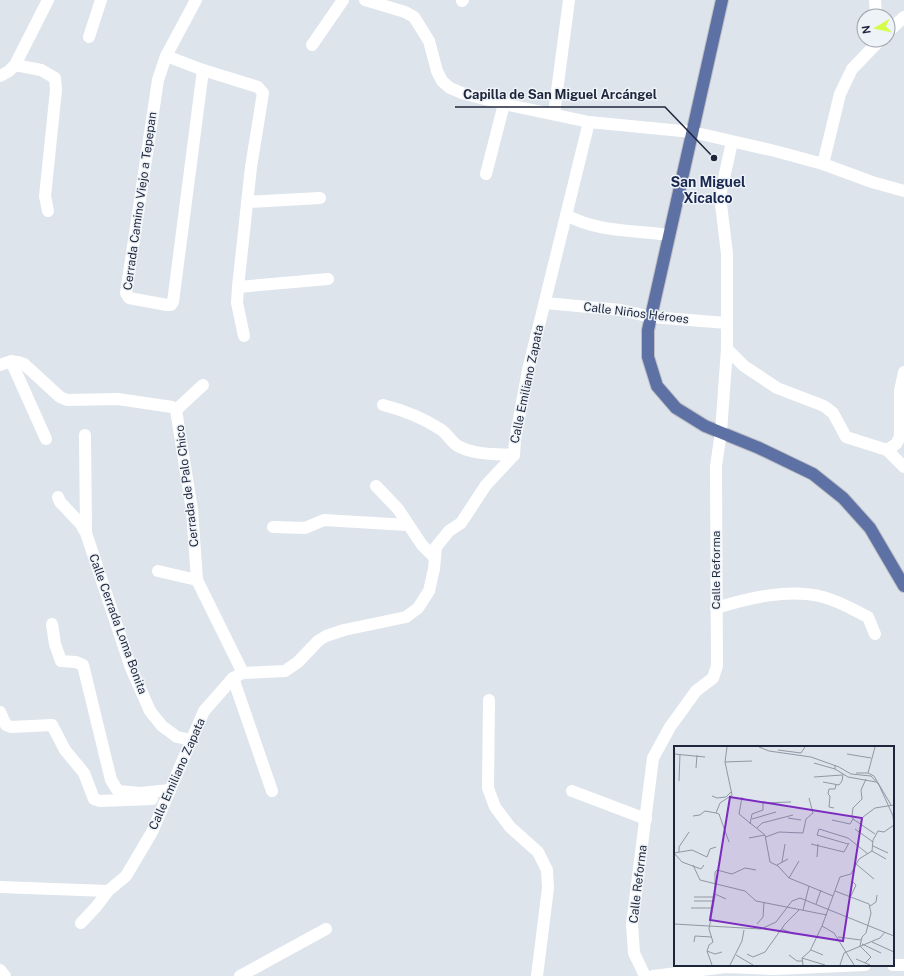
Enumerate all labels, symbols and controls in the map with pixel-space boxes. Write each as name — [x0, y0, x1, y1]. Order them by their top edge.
north arrow — [856, 8, 896, 48]
text: N — [860, 24, 873, 35]
callout: Capilla de San Miguel Arcángel — [455, 82, 665, 107]
text: Capilla de San Miguel Arcángel — [463, 87, 657, 102]
street label: Cerrada Camino Viejo a Tepepan — [121, 111, 159, 291]
district label: San Miguel Xicalco — [670, 174, 746, 206]
street label: Calle Niños Héroes — [583, 300, 689, 326]
street label: Calle Emiliano Zapata — [508, 323, 546, 445]
street label: Cerrada de Palo Chico — [173, 424, 201, 548]
street label: Calle Reforma — [709, 531, 723, 609]
street label: Calle Cerrada Loma Bonita — [86, 552, 150, 696]
street label: Calle Emiliano Zapata — [146, 716, 208, 832]
inset map — [674, 746, 894, 966]
street label: Calle Reforma — [626, 844, 650, 924]

